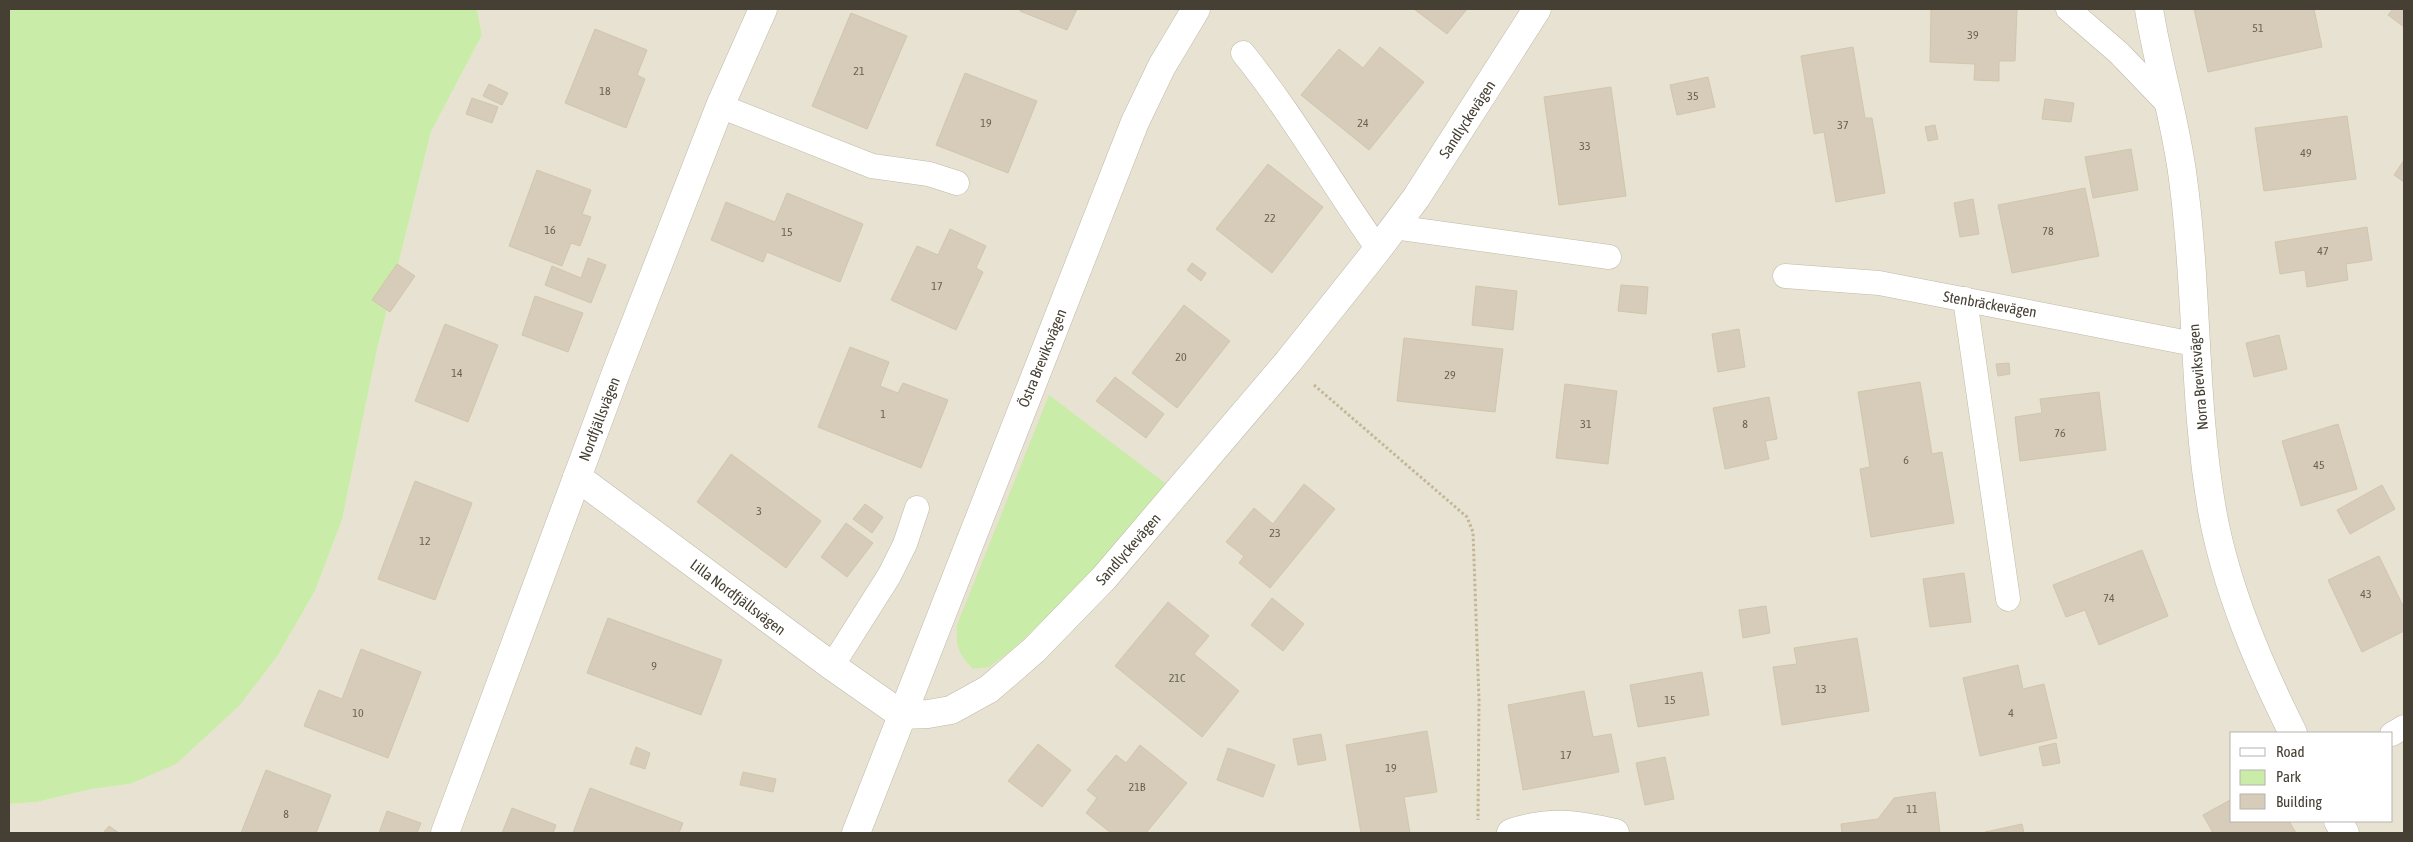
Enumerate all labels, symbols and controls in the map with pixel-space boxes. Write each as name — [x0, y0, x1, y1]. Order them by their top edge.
house number: 51 — [2252, 21, 2264, 35]
house number: 39 — [1967, 28, 1979, 42]
house number: 21 — [853, 64, 865, 78]
street label: Sandlyckevägen — [1436, 77, 1498, 161]
house number: 18 — [599, 84, 611, 98]
house number: 35 — [1687, 89, 1699, 103]
house number: 19 — [980, 116, 992, 130]
house number: 24 — [1357, 116, 1369, 130]
house number: 37 — [1837, 118, 1849, 132]
house number: 33 — [1579, 139, 1591, 153]
house number: 49 — [2300, 146, 2312, 160]
house number: 22 — [1264, 211, 1276, 225]
house number: 16 — [544, 223, 556, 237]
house number: 78 — [2042, 224, 2054, 238]
house number: 15 — [781, 225, 793, 239]
house number: 47 — [2317, 244, 2329, 258]
house number: 17 — [931, 279, 943, 293]
street label: Stenbräckevägen — [1942, 287, 2038, 321]
street label: Östra Breviksvägen — [1015, 306, 1069, 410]
street label: Norra Breviksvägen — [2185, 323, 2211, 431]
house number: 20 — [1175, 350, 1187, 364]
house number: 14 — [451, 366, 463, 380]
house number: 29 — [1444, 368, 1456, 382]
street label: Nordfjällsvägen — [575, 375, 623, 463]
house number: 1 — [880, 407, 886, 421]
house number: 31 — [1580, 417, 1592, 431]
house number: 8 — [1742, 417, 1748, 431]
house number: 76 — [2054, 426, 2066, 440]
house number: 6 — [1903, 453, 1909, 467]
house number: 45 — [2313, 458, 2325, 472]
house number: 3 — [756, 504, 762, 518]
street label: Sandlyckevägen — [1092, 510, 1164, 588]
house number: 23 — [1269, 526, 1281, 540]
house number: 12 — [419, 534, 431, 548]
street label: Lilla Nordfjällsvägen — [687, 556, 789, 638]
house number: 43 — [2360, 587, 2372, 601]
house number: 74 — [2103, 591, 2115, 605]
house number: 9 — [651, 659, 657, 673]
house number: 21C — [1169, 671, 1186, 685]
house number: 13 — [1815, 682, 1827, 696]
house number: 15 — [1664, 693, 1676, 707]
house number: 10 — [352, 706, 364, 720]
house number: 4 — [2008, 706, 2014, 720]
legend — [2230, 732, 2393, 822]
text: Road — [2276, 743, 2305, 760]
house number: 17 — [1560, 748, 1572, 762]
house number: 19 — [1385, 761, 1397, 775]
text: Park — [2276, 768, 2301, 785]
house number: 21B — [1129, 780, 1146, 794]
text: Building — [2276, 793, 2322, 810]
house number: 11 — [1906, 802, 1918, 816]
house number: 8 — [283, 807, 289, 821]

